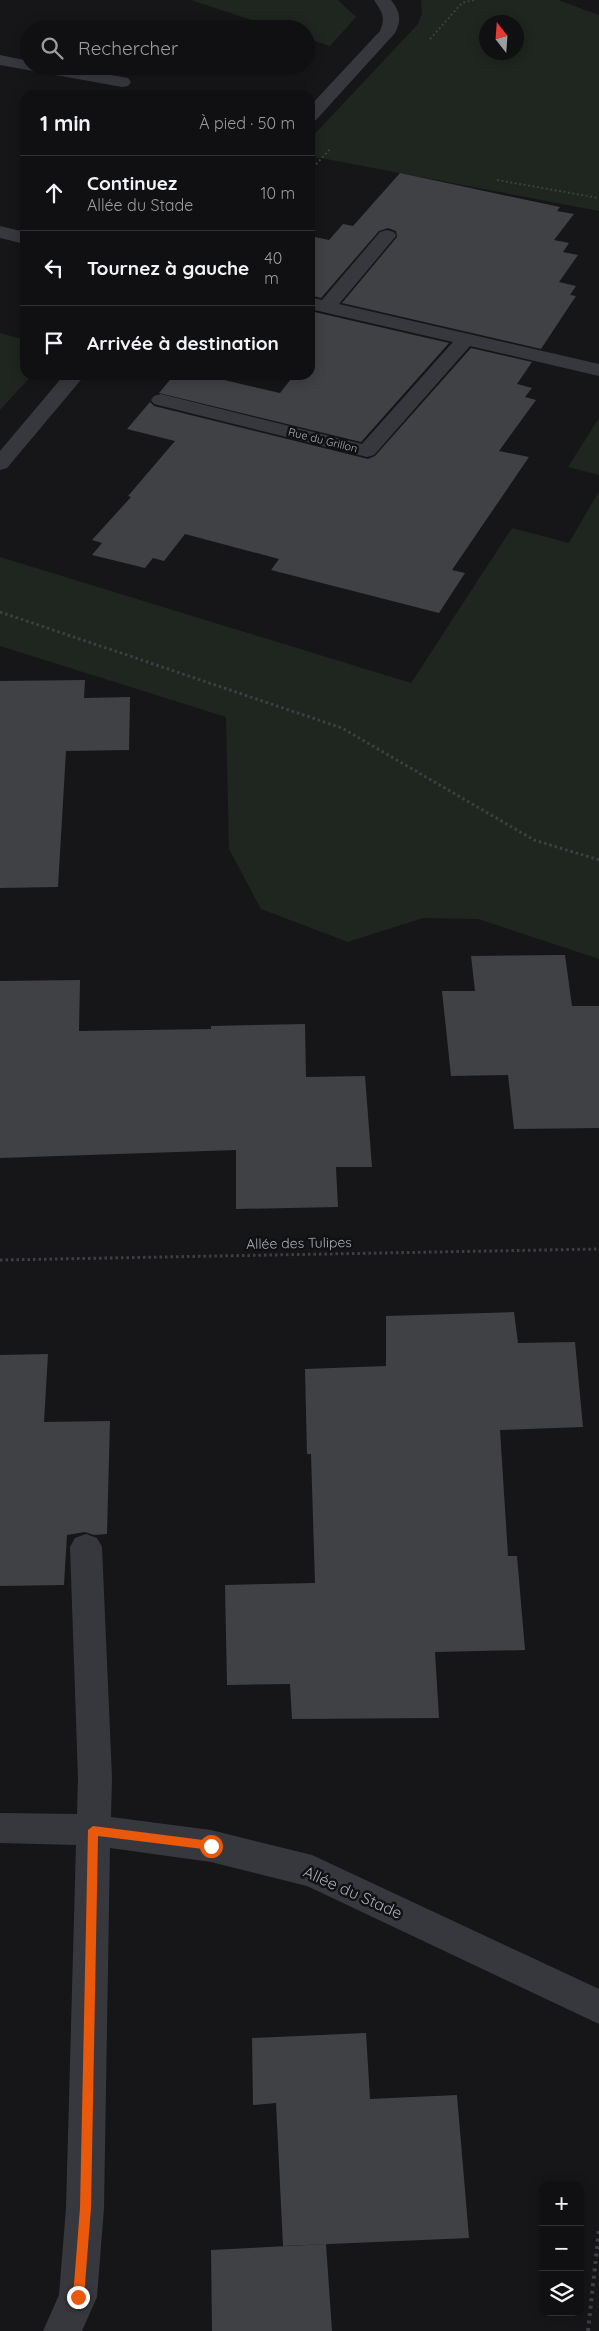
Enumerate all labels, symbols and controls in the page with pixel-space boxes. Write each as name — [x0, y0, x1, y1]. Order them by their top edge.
north arrow — [479, 15, 524, 60]
search box — [20, 20, 315, 75]
icon: search — [38, 34, 66, 62]
text: Rechercher — [78, 36, 178, 60]
text: 1 min — [40, 110, 91, 136]
text: À pied · 50 m — [199, 113, 295, 133]
text: Continuez — [87, 171, 177, 195]
icon: ahead — [40, 179, 68, 207]
text: 10 m — [261, 183, 295, 203]
text: Allée du Stade — [87, 195, 193, 215]
text: 40 m — [264, 248, 282, 288]
icon: left — [40, 254, 68, 282]
text: Tournez à gauche — [87, 256, 249, 280]
icon: arrive — [40, 329, 68, 357]
text: Arrivée à destination — [87, 331, 279, 355]
street label: Rue du Grillon — [287, 425, 359, 455]
street label: Allée des Tulipes — [246, 1233, 352, 1253]
route start — [200, 1835, 223, 1858]
street label: Allée du Stade — [300, 1861, 406, 1923]
map controls — [539, 2181, 584, 2316]
button: + — [539, 2181, 584, 2226]
button: − — [539, 2226, 584, 2271]
button: layers — [539, 2271, 584, 2316]
route end — [67, 2286, 90, 2309]

